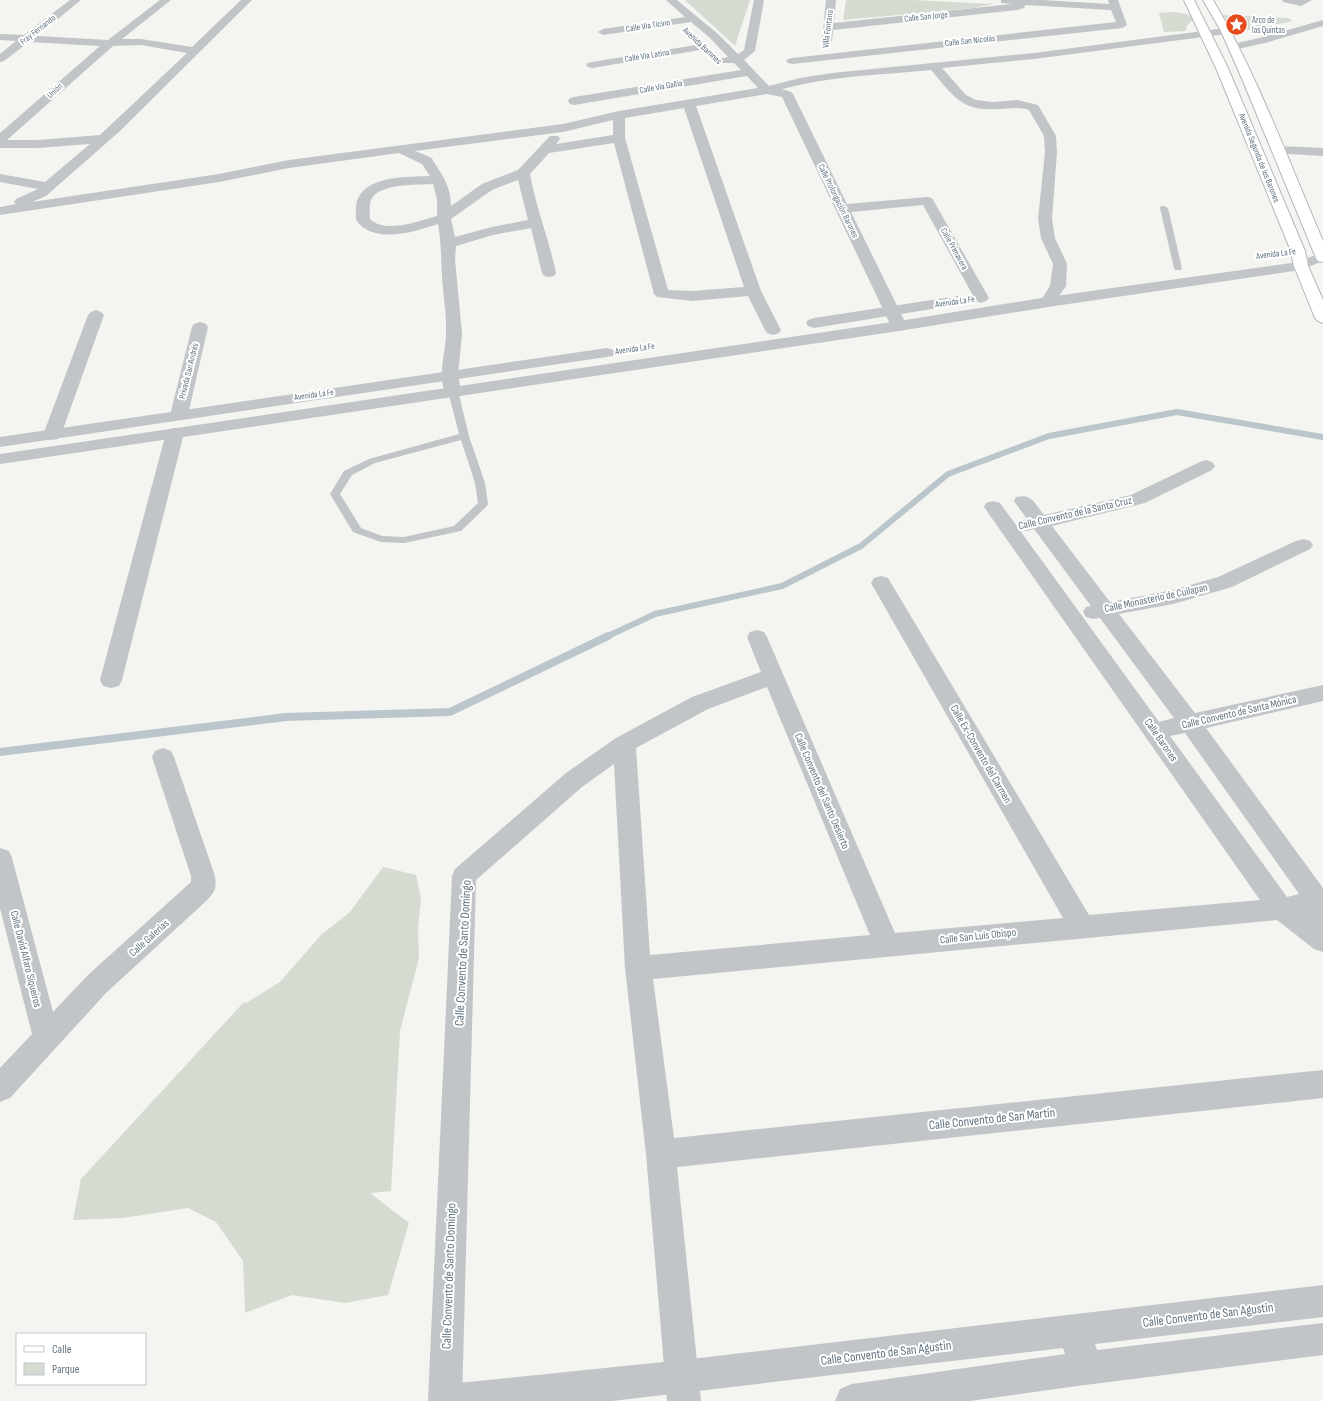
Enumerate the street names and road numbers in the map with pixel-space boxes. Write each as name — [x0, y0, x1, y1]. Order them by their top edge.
street label: Villa Fontana — [820, 9, 836, 49]
street label: Calle San Jorge — [904, 9, 949, 25]
street label: Fray Fernando — [18, 12, 58, 47]
street label: Calle Vía Ticino — [625, 17, 671, 35]
street label: Avenida Barones — [679, 24, 724, 67]
street label: Calle San Nicolás — [944, 33, 996, 49]
street label: Calle Vía Latina — [624, 47, 670, 65]
street label: Calle Vía Gallia — [639, 78, 683, 96]
street label: Unión — [45, 81, 65, 101]
street label: Avenida Segunda de los Barones — [1236, 111, 1282, 204]
street label: Calle Prolongación Barones — [815, 162, 861, 240]
street label: Calle Primavera — [938, 226, 970, 272]
street label: Avenida La Fe — [1254, 246, 1297, 262]
street label: Avenida La Fe — [933, 294, 976, 310]
street label: Avenida La Fe — [613, 341, 656, 357]
street label: Privada San Andrés — [177, 342, 201, 400]
street label: Avenida La Fe — [292, 387, 335, 403]
street label: Calle Convento de la Santa Cruz — [1017, 494, 1133, 532]
street label: Calle Monasterio de Cuilapan — [1103, 581, 1209, 615]
street label: Calle Convento de Santa Mónica — [1180, 692, 1298, 732]
street label: Calle Ex-Convento del Carmen — [948, 703, 1015, 806]
street label: Calle Barones — [1141, 716, 1181, 764]
street label: Calle Convento del Santo Desierto — [792, 731, 852, 851]
street label: Calle Convento de Santo Domingo — [451, 879, 475, 1027]
street label: Calle David Alfaro Siqueiros — [8, 909, 44, 1009]
street label: Calle Galerias — [126, 917, 172, 959]
street label: Calle San Luis Obispo — [939, 925, 1017, 946]
street label: Calle Convento de San Martín — [928, 1104, 1056, 1134]
street label: Calle Convento de Santo Domingo — [438, 1203, 460, 1349]
street label: Calle Convento de San Agustin — [1142, 1299, 1274, 1331]
street label: Calle Convento de San Agustin — [820, 1337, 952, 1369]

